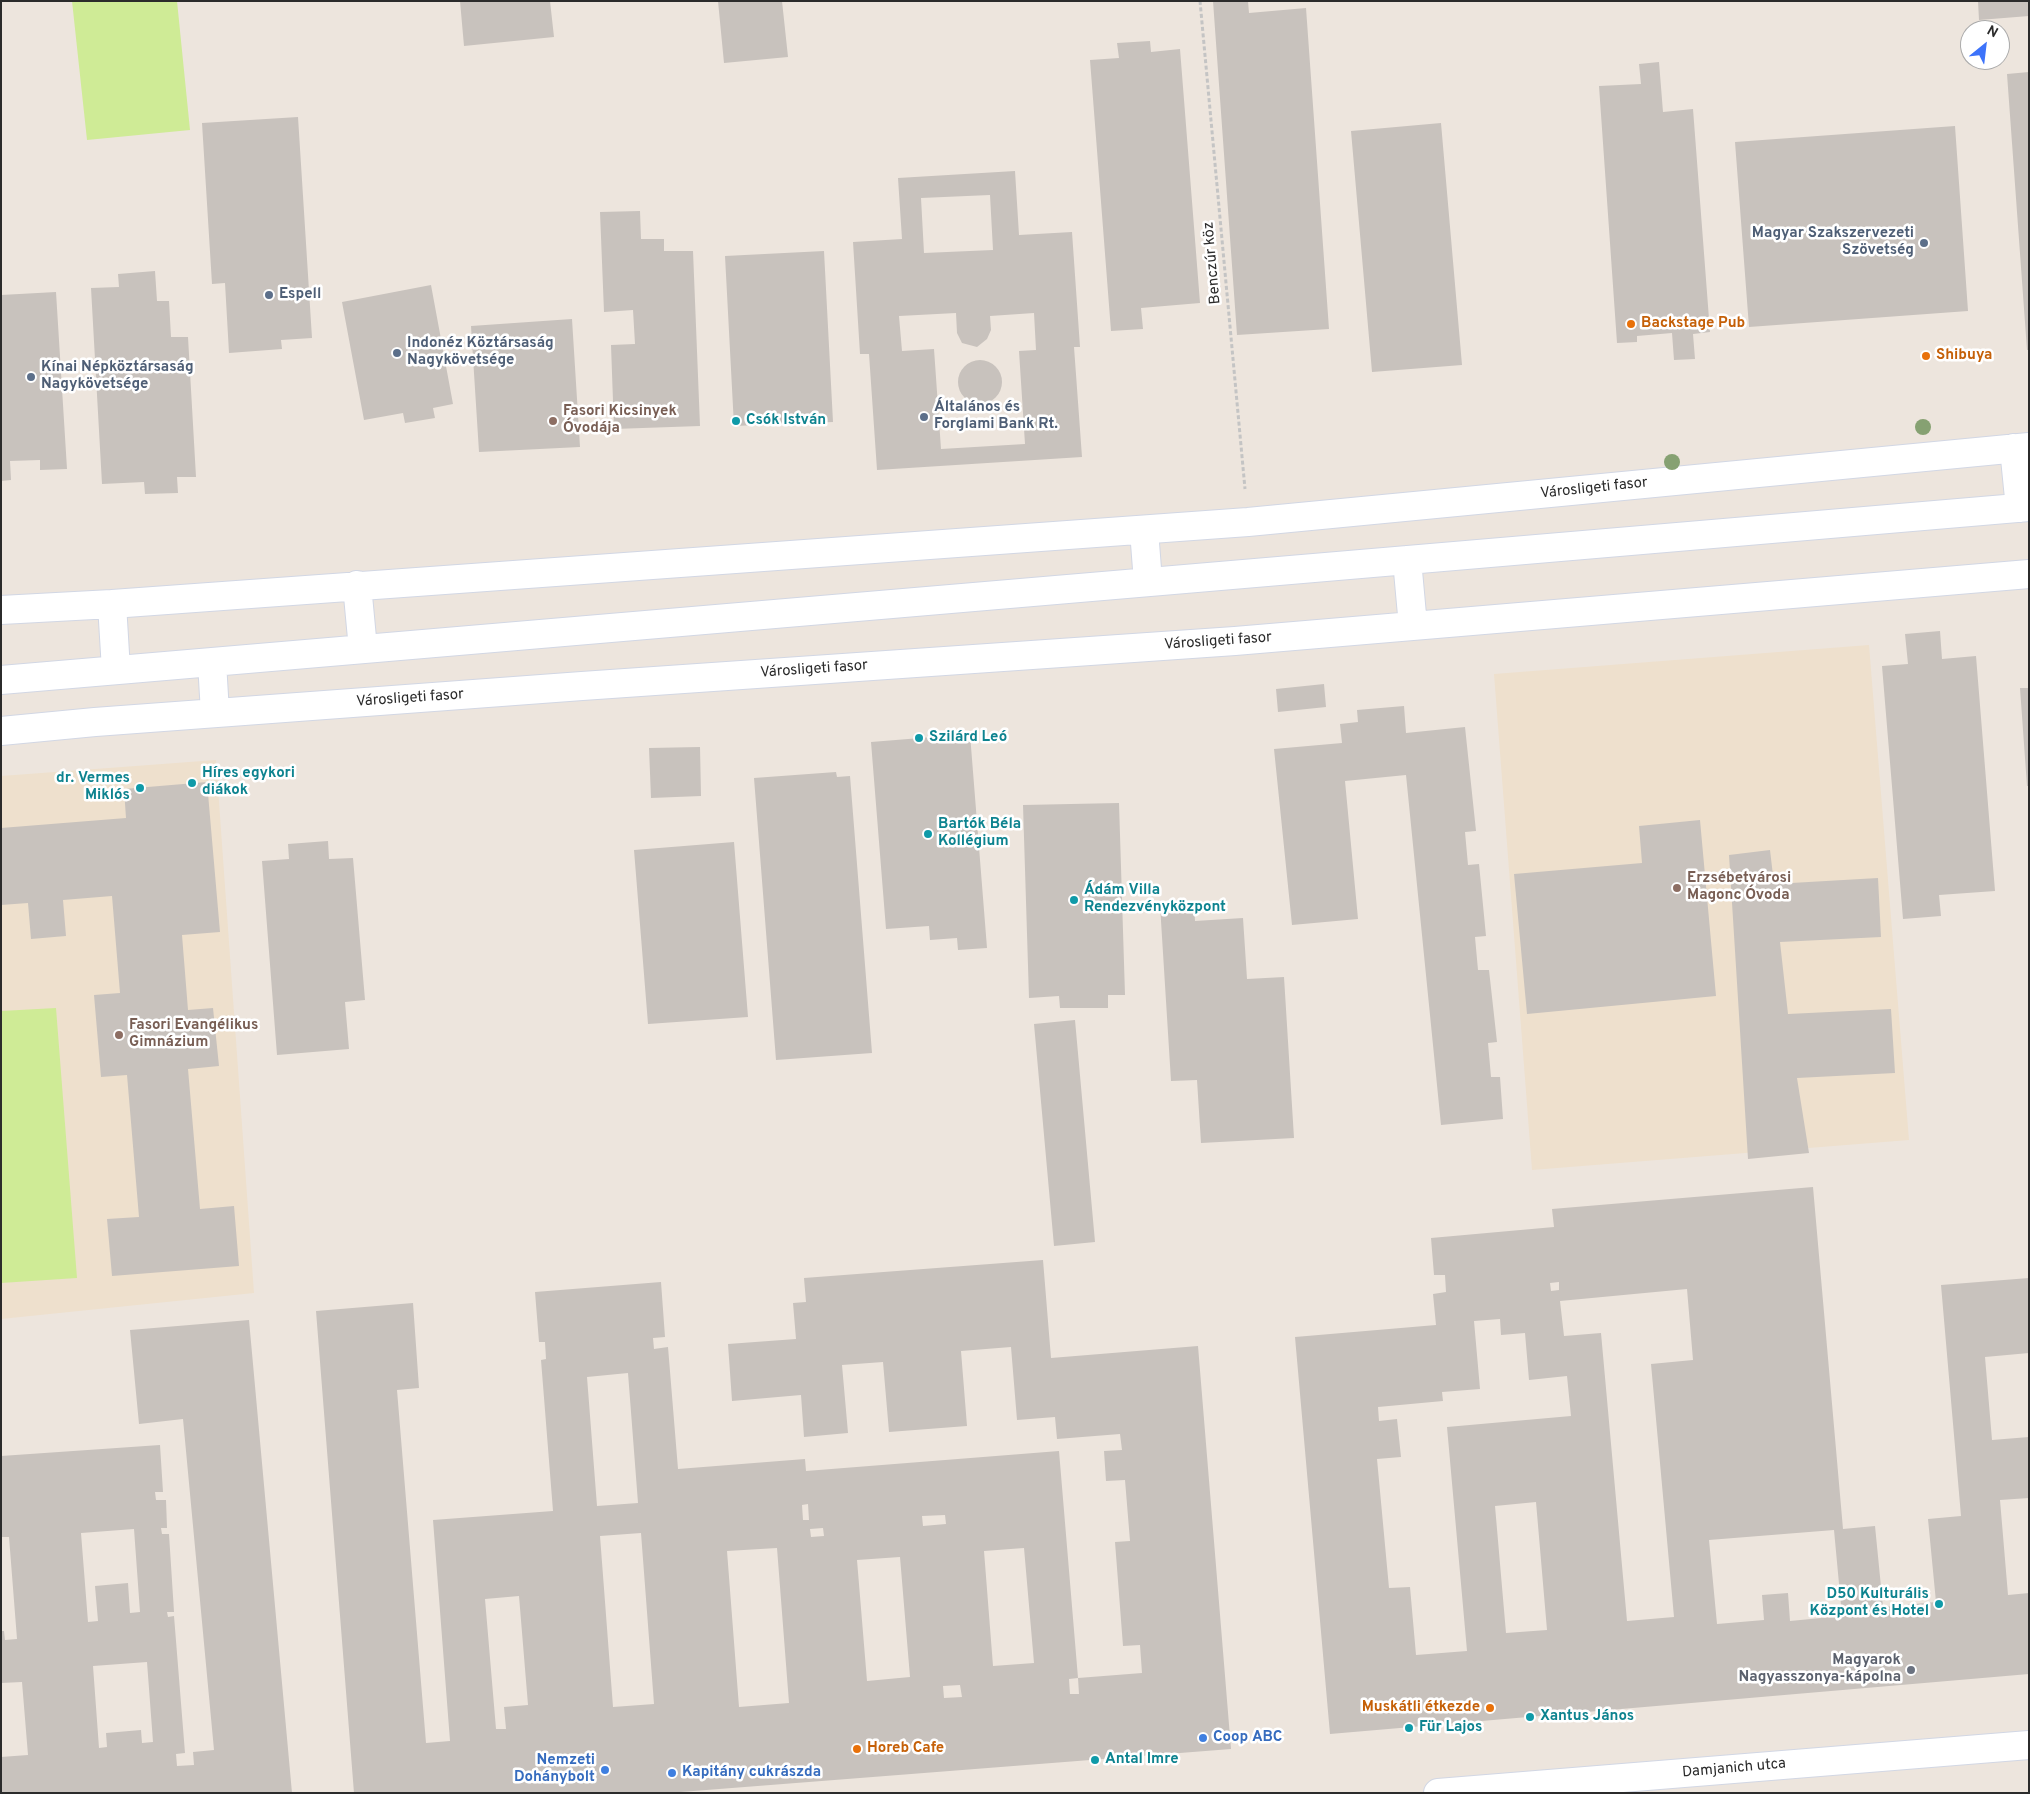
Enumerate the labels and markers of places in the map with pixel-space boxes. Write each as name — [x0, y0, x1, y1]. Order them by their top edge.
place label: Magyar Szakszervezeti Szövetség — [1752, 225, 1914, 260]
marker: Magyar Szakszervezeti Szövetség — [1918, 237, 1930, 249]
place label: Espell — [279, 286, 321, 304]
marker: Espell — [263, 289, 275, 301]
place label: Backstage Pub — [1641, 315, 1745, 333]
marker: Backstage Pub — [1625, 318, 1637, 330]
place label: Indonéz Köztársaság Nagykövetsége — [407, 335, 554, 370]
marker: Indonéz Köztársaság Nagykövetsége — [391, 347, 403, 359]
place label: Shibuya — [1936, 347, 1992, 365]
marker: Shibuya — [1920, 350, 1932, 362]
place label: Kínai Népköztársaság Nagykövetsége — [41, 359, 194, 394]
marker: Kínai Népköztársaság Nagykövetsége — [25, 371, 37, 383]
place label: Általános és Forglami Bank Rt. — [934, 399, 1058, 434]
place label: Fasori Kicsinyek Óvodája — [563, 403, 677, 438]
marker: Általános és Forglami Bank Rt. — [918, 411, 930, 423]
place label: Csók István — [746, 412, 826, 430]
marker: Fasori Kicsinyek Óvodája — [547, 415, 559, 427]
marker: Csók István — [730, 415, 742, 427]
place label: Szilárd Leó — [929, 729, 1007, 747]
marker: Szilárd Leó — [913, 732, 925, 744]
place label: Híres egykori diákok — [202, 765, 295, 800]
place label: dr. Vermes Miklós — [56, 770, 130, 805]
marker: Híres egykori diákok — [186, 777, 198, 789]
marker: dr. Vermes Miklós — [134, 782, 146, 794]
place label: Bartók Béla Kollégium — [938, 816, 1021, 851]
marker: Bartók Béla Kollégium — [922, 828, 934, 840]
place label: Erzsébetvárosi Magonc Óvoda — [1687, 870, 1791, 905]
place label: Ádám Villa Rendezvényközpont — [1084, 882, 1226, 917]
marker: Erzsébetvárosi Magonc Óvoda — [1671, 882, 1683, 894]
marker: Ádám Villa Rendezvényközpont — [1068, 894, 1080, 906]
place label: Fasori Evangélikus Gimnázium — [129, 1017, 258, 1052]
marker: Fasori Evangélikus Gimnázium — [113, 1029, 125, 1041]
place label: D50 Kulturális Központ és Hotel — [1810, 1586, 1929, 1621]
marker: D50 Kulturális Központ és Hotel — [1933, 1598, 1945, 1610]
place label: Magyarok Nagyasszonya-kápolna — [1738, 1652, 1901, 1687]
marker: Magyarok Nagyasszonya-kápolna — [1905, 1664, 1917, 1676]
place label: Muskátli étkezde — [1362, 1699, 1480, 1717]
marker: Muskátli étkezde — [1484, 1702, 1496, 1714]
place label: Xantus János — [1540, 1708, 1634, 1726]
marker: Xantus János — [1524, 1711, 1536, 1723]
place label: Für Lajos — [1419, 1719, 1482, 1737]
marker: Für Lajos — [1403, 1722, 1415, 1734]
place label: Coop ABC — [1213, 1729, 1282, 1747]
marker: Coop ABC — [1197, 1732, 1209, 1744]
place label: Horeb Cafe — [867, 1740, 944, 1758]
marker: Horeb Cafe — [851, 1743, 863, 1755]
place label: Antal Imre — [1105, 1751, 1179, 1769]
place label: Nemzeti Dohánybolt — [514, 1752, 595, 1787]
marker: Antal Imre — [1089, 1754, 1101, 1766]
marker: Nemzeti Dohánybolt — [599, 1764, 611, 1776]
place label: Kapitány cukrászda — [682, 1764, 821, 1782]
marker: Kapitány cukrászda — [666, 1767, 678, 1779]

